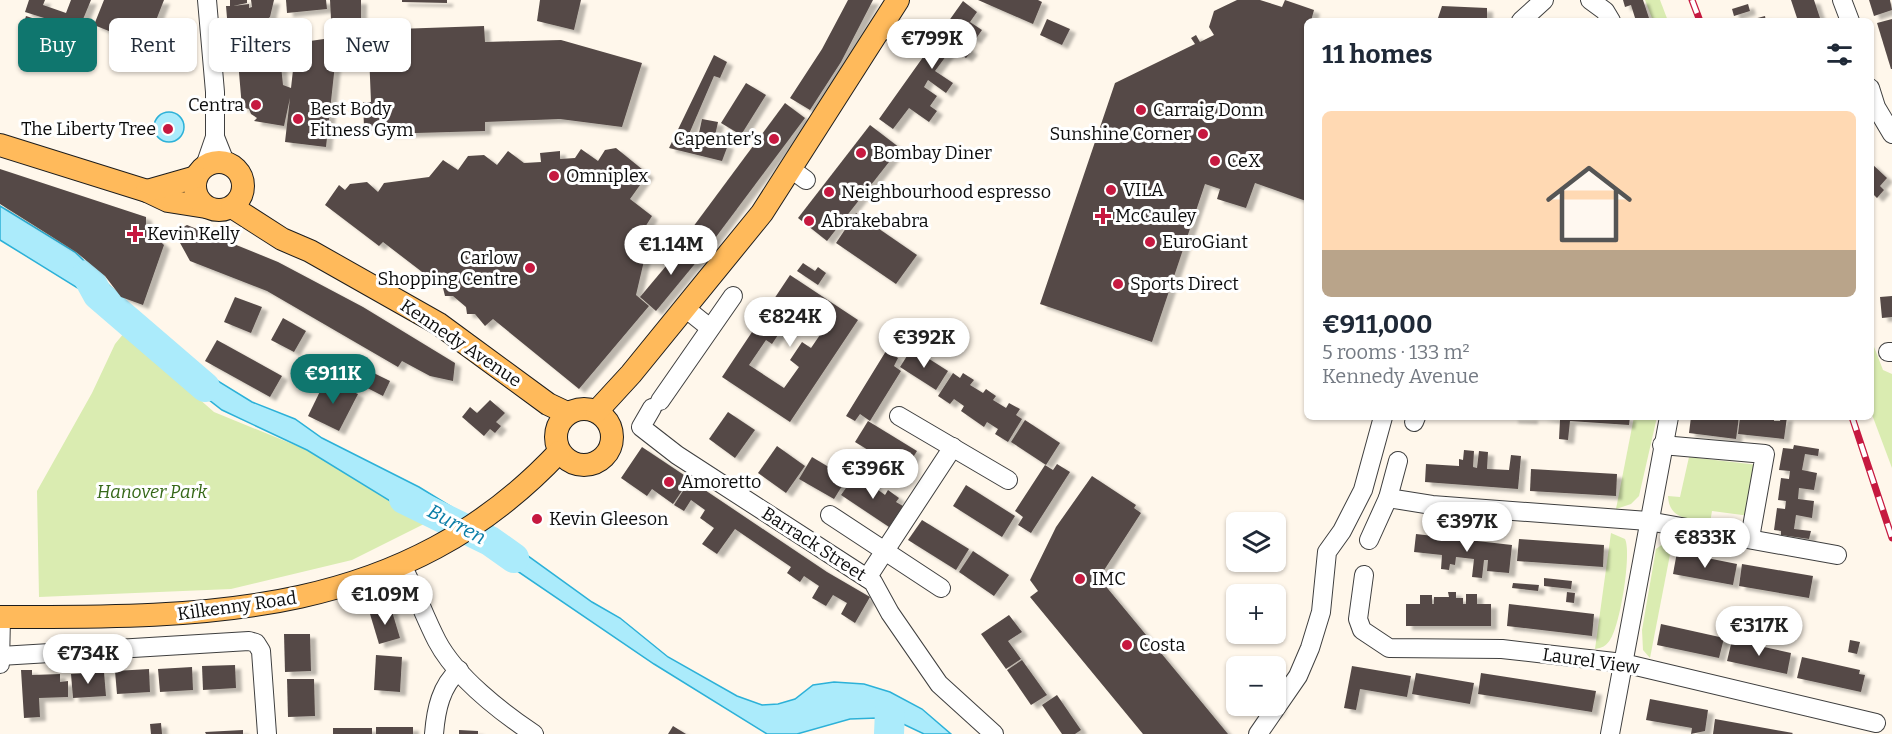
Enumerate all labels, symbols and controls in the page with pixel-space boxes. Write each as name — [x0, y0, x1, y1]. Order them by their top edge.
chip: Buy — [18, 18, 97, 72]
chip: Rent — [109, 18, 197, 72]
chip: Filters — [209, 18, 312, 72]
chip: New — [324, 18, 411, 72]
pin: €799K — [890, 19, 974, 70]
text: €799K — [901, 26, 963, 50]
icon: filters — [1823, 38, 1856, 71]
text: 11 homes — [1322, 39, 1433, 70]
place label: Centra — [188, 94, 244, 116]
marker: Centra — [249, 98, 263, 112]
place label: Best Body Fitness Gym — [310, 98, 413, 141]
place label: Carraig Donn — [1153, 99, 1265, 121]
marker: Carraig Donn — [1134, 103, 1148, 117]
marker: Best Body Fitness Gym — [291, 112, 305, 126]
place label: The Liberty Tree — [21, 118, 156, 140]
marker: The Liberty Tree — [161, 122, 175, 136]
place label: Sunshine Corner — [1050, 123, 1191, 145]
marker: Sunshine Corner — [1196, 127, 1210, 141]
place label: Capenter’s — [674, 128, 762, 150]
marker: Capenter’s — [767, 132, 781, 146]
place label: Bombay Diner — [873, 142, 992, 164]
marker: Bombay Diner — [854, 146, 868, 160]
place label: CeX — [1227, 150, 1261, 172]
icon: home — [1535, 150, 1643, 258]
marker: CeX — [1208, 154, 1222, 168]
place label: Omniplex — [566, 165, 648, 187]
marker: Omniplex — [547, 169, 561, 183]
place label: VILA — [1123, 179, 1164, 201]
place label: Neighbourhood espresso — [841, 181, 1051, 203]
marker: VILA — [1104, 183, 1118, 197]
marker: Neighbourhood espresso — [822, 185, 836, 199]
place label: McCauley — [1115, 205, 1197, 227]
marker: McCauley — [1096, 209, 1110, 223]
place label: Abrakebabra — [821, 210, 929, 232]
marker: Abrakebabra — [802, 214, 816, 228]
place label: Kevin Kelly — [147, 223, 240, 245]
pin: €1.14M — [622, 225, 720, 276]
marker: Kevin Kelly — [128, 227, 142, 241]
place label: EuroGiant — [1162, 231, 1248, 253]
text: €1.14M — [638, 232, 704, 256]
marker: EuroGiant — [1143, 235, 1157, 249]
place label: Carlow Shopping Centre — [378, 247, 519, 290]
marker: Carlow Shopping Centre — [523, 261, 537, 275]
place label: Sports Direct — [1130, 273, 1239, 295]
marker: Sports Direct — [1111, 277, 1125, 291]
street label: Kennedy Avenue — [396, 294, 526, 392]
pin: €824K — [748, 297, 832, 348]
text: €824K — [758, 304, 822, 328]
text: €911,000 — [1322, 309, 1432, 340]
pin: €392K — [882, 318, 966, 369]
text: €392K — [893, 325, 955, 349]
text: 5 rooms · 133 m² — [1322, 340, 1470, 364]
pin: €911K — [291, 354, 375, 405]
text: €911K — [304, 361, 362, 385]
text: Kennedy Avenue — [1322, 364, 1479, 388]
pin: €396K — [831, 449, 915, 500]
text: €396K — [841, 456, 905, 480]
place label: Amoretto — [681, 471, 761, 493]
marker: Amoretto — [662, 475, 676, 489]
park label: Hanover Park — [97, 481, 208, 503]
water label: Burren — [424, 499, 490, 549]
street label: Barrack Street — [758, 502, 871, 586]
pin: €397K — [1425, 502, 1509, 553]
place label: Kevin Gleeson — [549, 508, 669, 530]
text: €397K — [1436, 509, 1498, 533]
marker: Kevin Gleeson — [530, 512, 544, 526]
map controls — [1226, 512, 1286, 716]
button: layers — [1226, 512, 1286, 572]
pin: €833K — [1663, 518, 1747, 569]
text: €833K — [1674, 525, 1736, 549]
place label: IMC — [1092, 568, 1126, 590]
marker: IMC — [1073, 572, 1087, 586]
pin: €1.09M — [336, 575, 434, 626]
text: €1.09M — [351, 582, 419, 606]
button: + — [1226, 584, 1286, 644]
street label: Kilkenny Road — [176, 587, 298, 625]
pin: €317K — [1717, 606, 1801, 657]
text: €317K — [1730, 613, 1788, 637]
pin: €734K — [46, 634, 130, 685]
place label: Costa — [1139, 634, 1185, 656]
marker: Costa — [1120, 638, 1134, 652]
text: €734K — [57, 641, 119, 665]
street label: Laurel View — [1541, 643, 1642, 679]
button: − — [1226, 656, 1286, 716]

